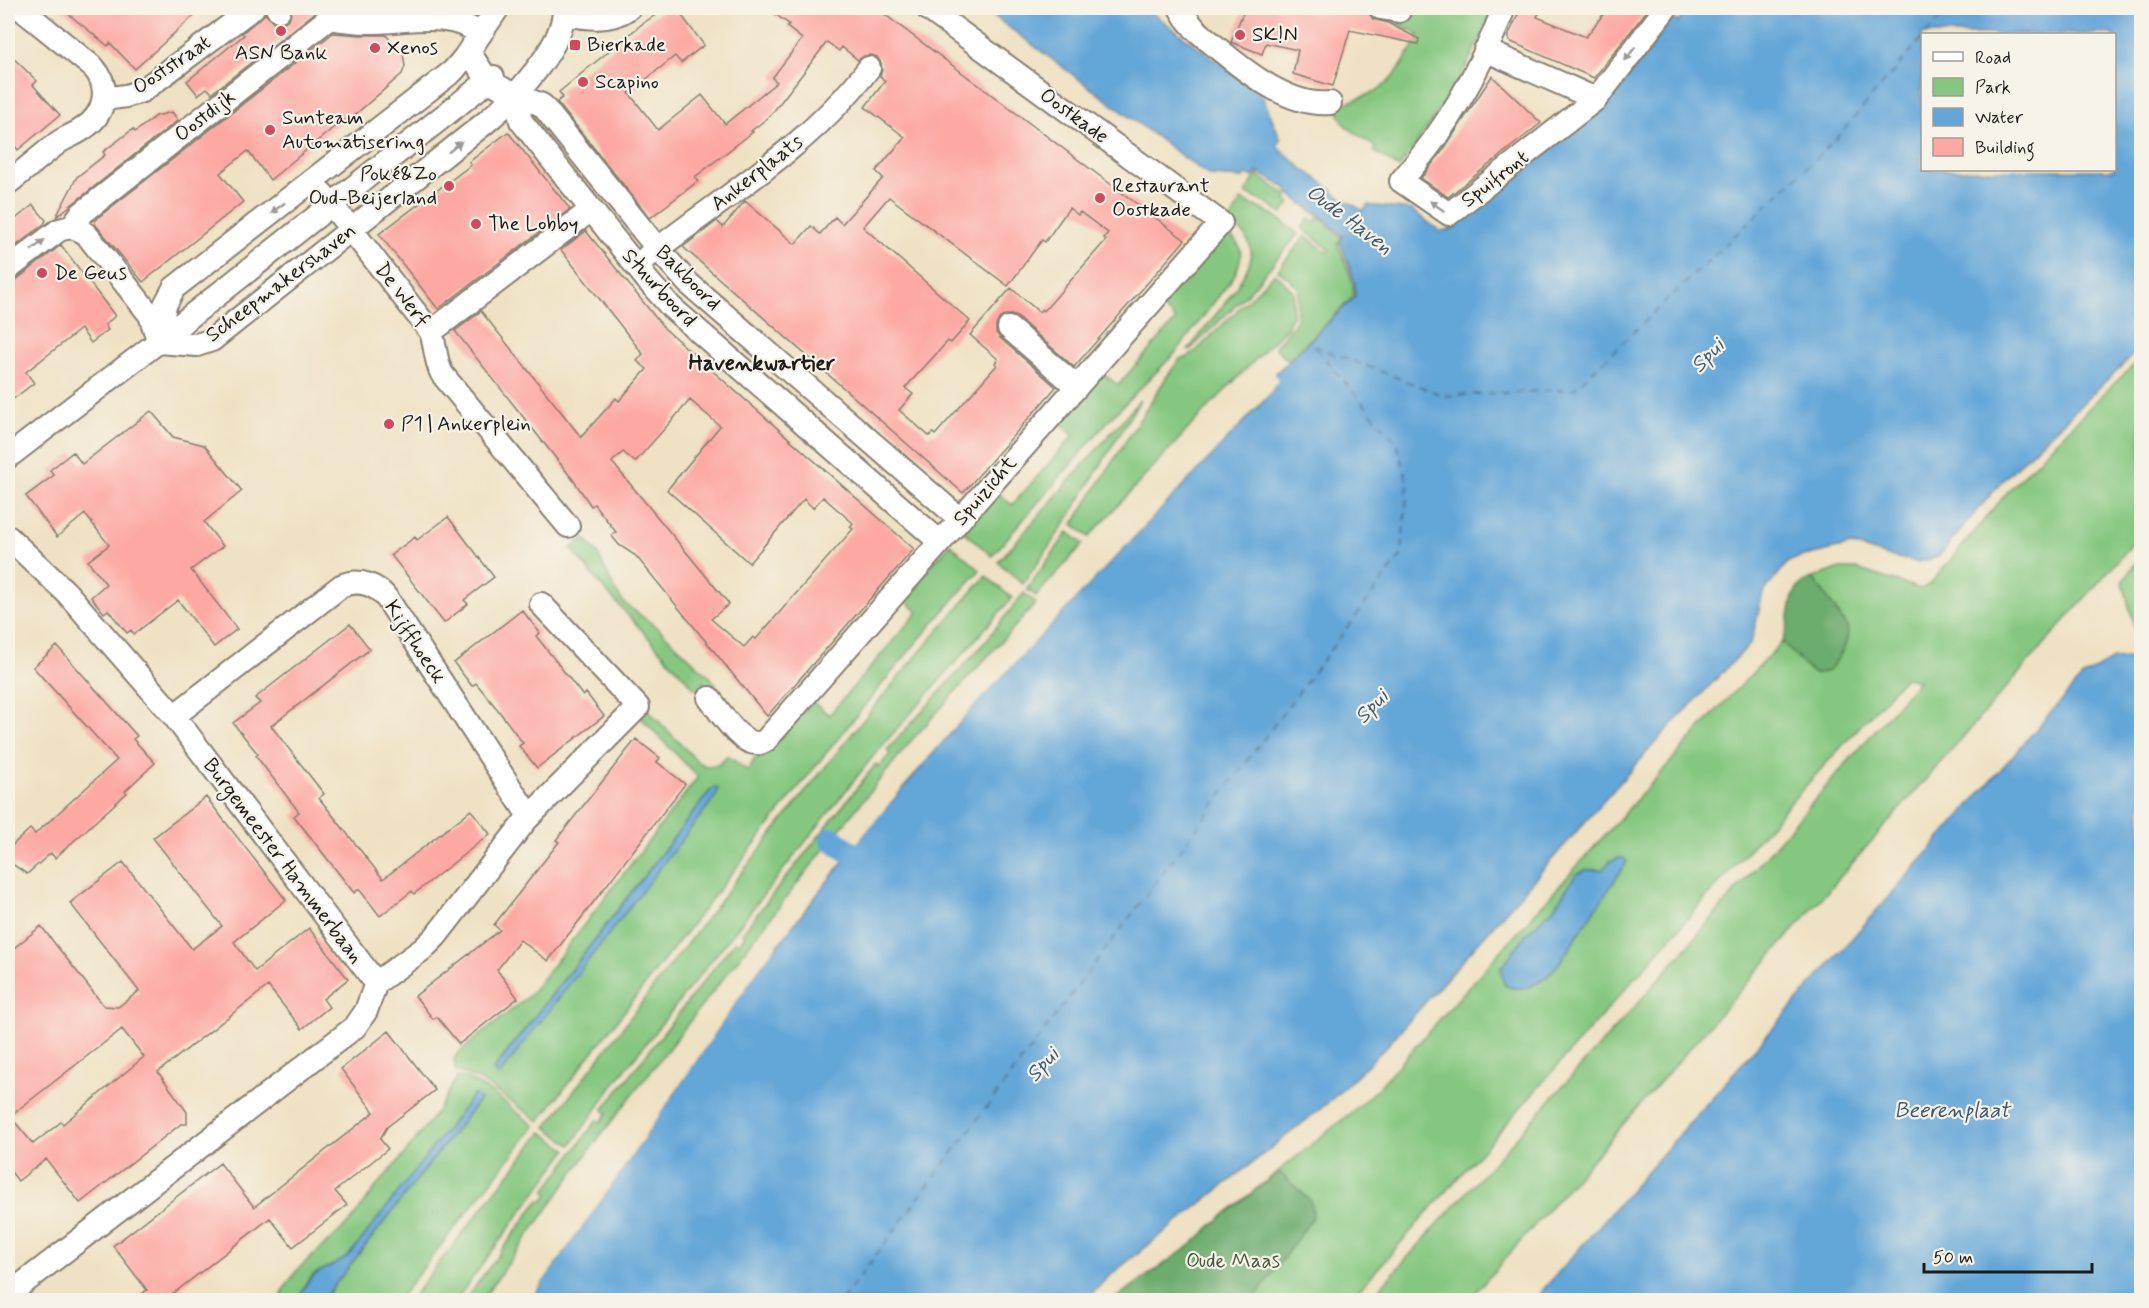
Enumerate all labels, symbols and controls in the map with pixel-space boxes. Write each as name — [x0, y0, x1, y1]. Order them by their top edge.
place label: SK!N — [1252, 21, 1298, 49]
marker: ASN Bank — [274, 24, 288, 38]
marker: SK!N — [1233, 28, 1247, 42]
street label: Ooststraat — [127, 29, 217, 101]
place label: Bierkade — [587, 31, 666, 59]
legend — [1921, 33, 2116, 171]
place label: Xenos — [387, 34, 438, 62]
marker: Bierkade — [568, 38, 582, 52]
place label: ASN Bank — [235, 39, 327, 67]
marker: Xenos — [368, 41, 382, 55]
one-way arrow — [1624, 46, 1637, 62]
text: Road — [1975, 46, 2011, 70]
place label: Scapino — [595, 68, 659, 96]
marker: Scapino — [576, 75, 590, 89]
text: Park — [1975, 76, 2011, 100]
street label: Oostkade — [1034, 81, 1114, 151]
street label: Oostdijk — [169, 83, 241, 149]
place label: Sunteam Automatisering — [282, 104, 425, 156]
text: Water — [1975, 106, 2024, 130]
marker: Sunteam Automatisering — [263, 123, 277, 137]
street label: Ankerplaats — [705, 128, 809, 218]
text: Building — [1975, 136, 2035, 162]
one-way arrow — [448, 141, 463, 153]
street label: Spuifront — [1455, 144, 1535, 214]
place label: Poké&Zo Oud-Beijerland — [309, 160, 437, 212]
place label: Restaurant Oostkade — [1112, 172, 1210, 224]
water label: Oude Haven — [1300, 178, 1398, 262]
marker: Poké&Zo Oud-Beijerland — [442, 179, 456, 193]
marker: Restaurant Oostkade — [1093, 191, 1107, 205]
one-way arrow — [1430, 200, 1446, 212]
one-way arrow — [270, 202, 286, 215]
place label: The Lobby — [488, 210, 579, 238]
street label: Scheepmakershaven — [200, 217, 362, 349]
marker: The Lobby — [469, 217, 483, 231]
one-way arrow — [30, 239, 46, 252]
street label: Bakboord — [649, 239, 727, 317]
street label: Stuurboord — [615, 243, 703, 333]
street label: De Werf — [368, 257, 436, 333]
place label: De Geus — [54, 259, 127, 287]
marker: De Geus — [35, 266, 49, 280]
water label: Spui — [1685, 331, 1732, 379]
district label: Havenkwartier — [689, 350, 836, 378]
place label: P1 | Ankerplein — [401, 410, 531, 438]
marker: P1 | Ankerplein — [382, 417, 396, 431]
street label: Spuizicht — [947, 450, 1024, 532]
street label: Kijffhoeck — [378, 595, 452, 689]
water label: Spui — [1349, 682, 1396, 730]
street label: Burgemeester Hammerbaan — [196, 753, 370, 970]
water label: Spui — [1020, 1040, 1067, 1088]
water label: Beerenplaat — [1894, 1097, 2012, 1125]
scale bar — [1924, 1236, 2092, 1274]
text: 50 m — [1933, 1246, 1973, 1270]
park label: Oude Maas — [1186, 1247, 1280, 1275]

